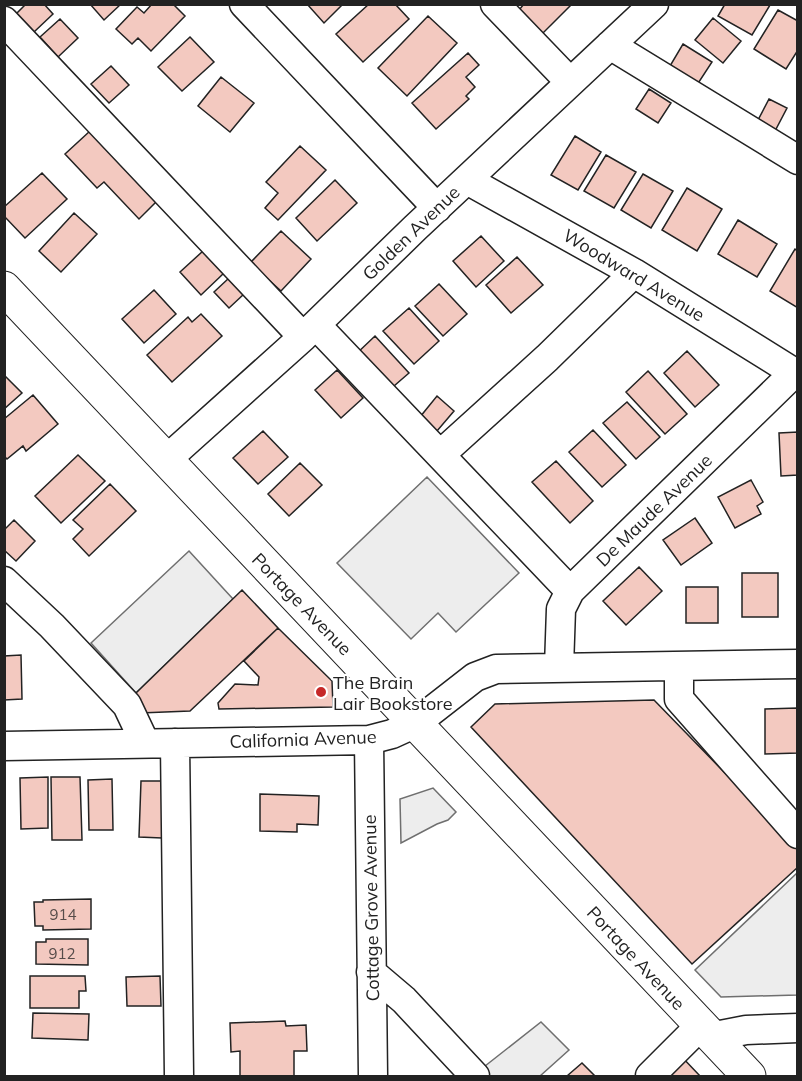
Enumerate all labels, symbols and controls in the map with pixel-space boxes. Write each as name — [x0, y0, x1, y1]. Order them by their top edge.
street label: Golden Avenue — [358, 181, 464, 285]
street label: Woodward Avenue — [559, 224, 709, 326]
street label: De Maude Avenue — [591, 449, 717, 571]
street label: Portage Avenue — [247, 548, 357, 660]
place label: The Brain Lair Bookstore — [333, 671, 453, 715]
marker: The Brain Lair Bookstore — [314, 685, 328, 699]
street label: California Avenue — [229, 725, 377, 753]
street label: Cottage Grove Avenue — [358, 814, 384, 1002]
street label: Portage Avenue — [582, 901, 690, 1015]
house number: 914 — [49, 905, 77, 924]
house number: 912 — [48, 944, 76, 963]

